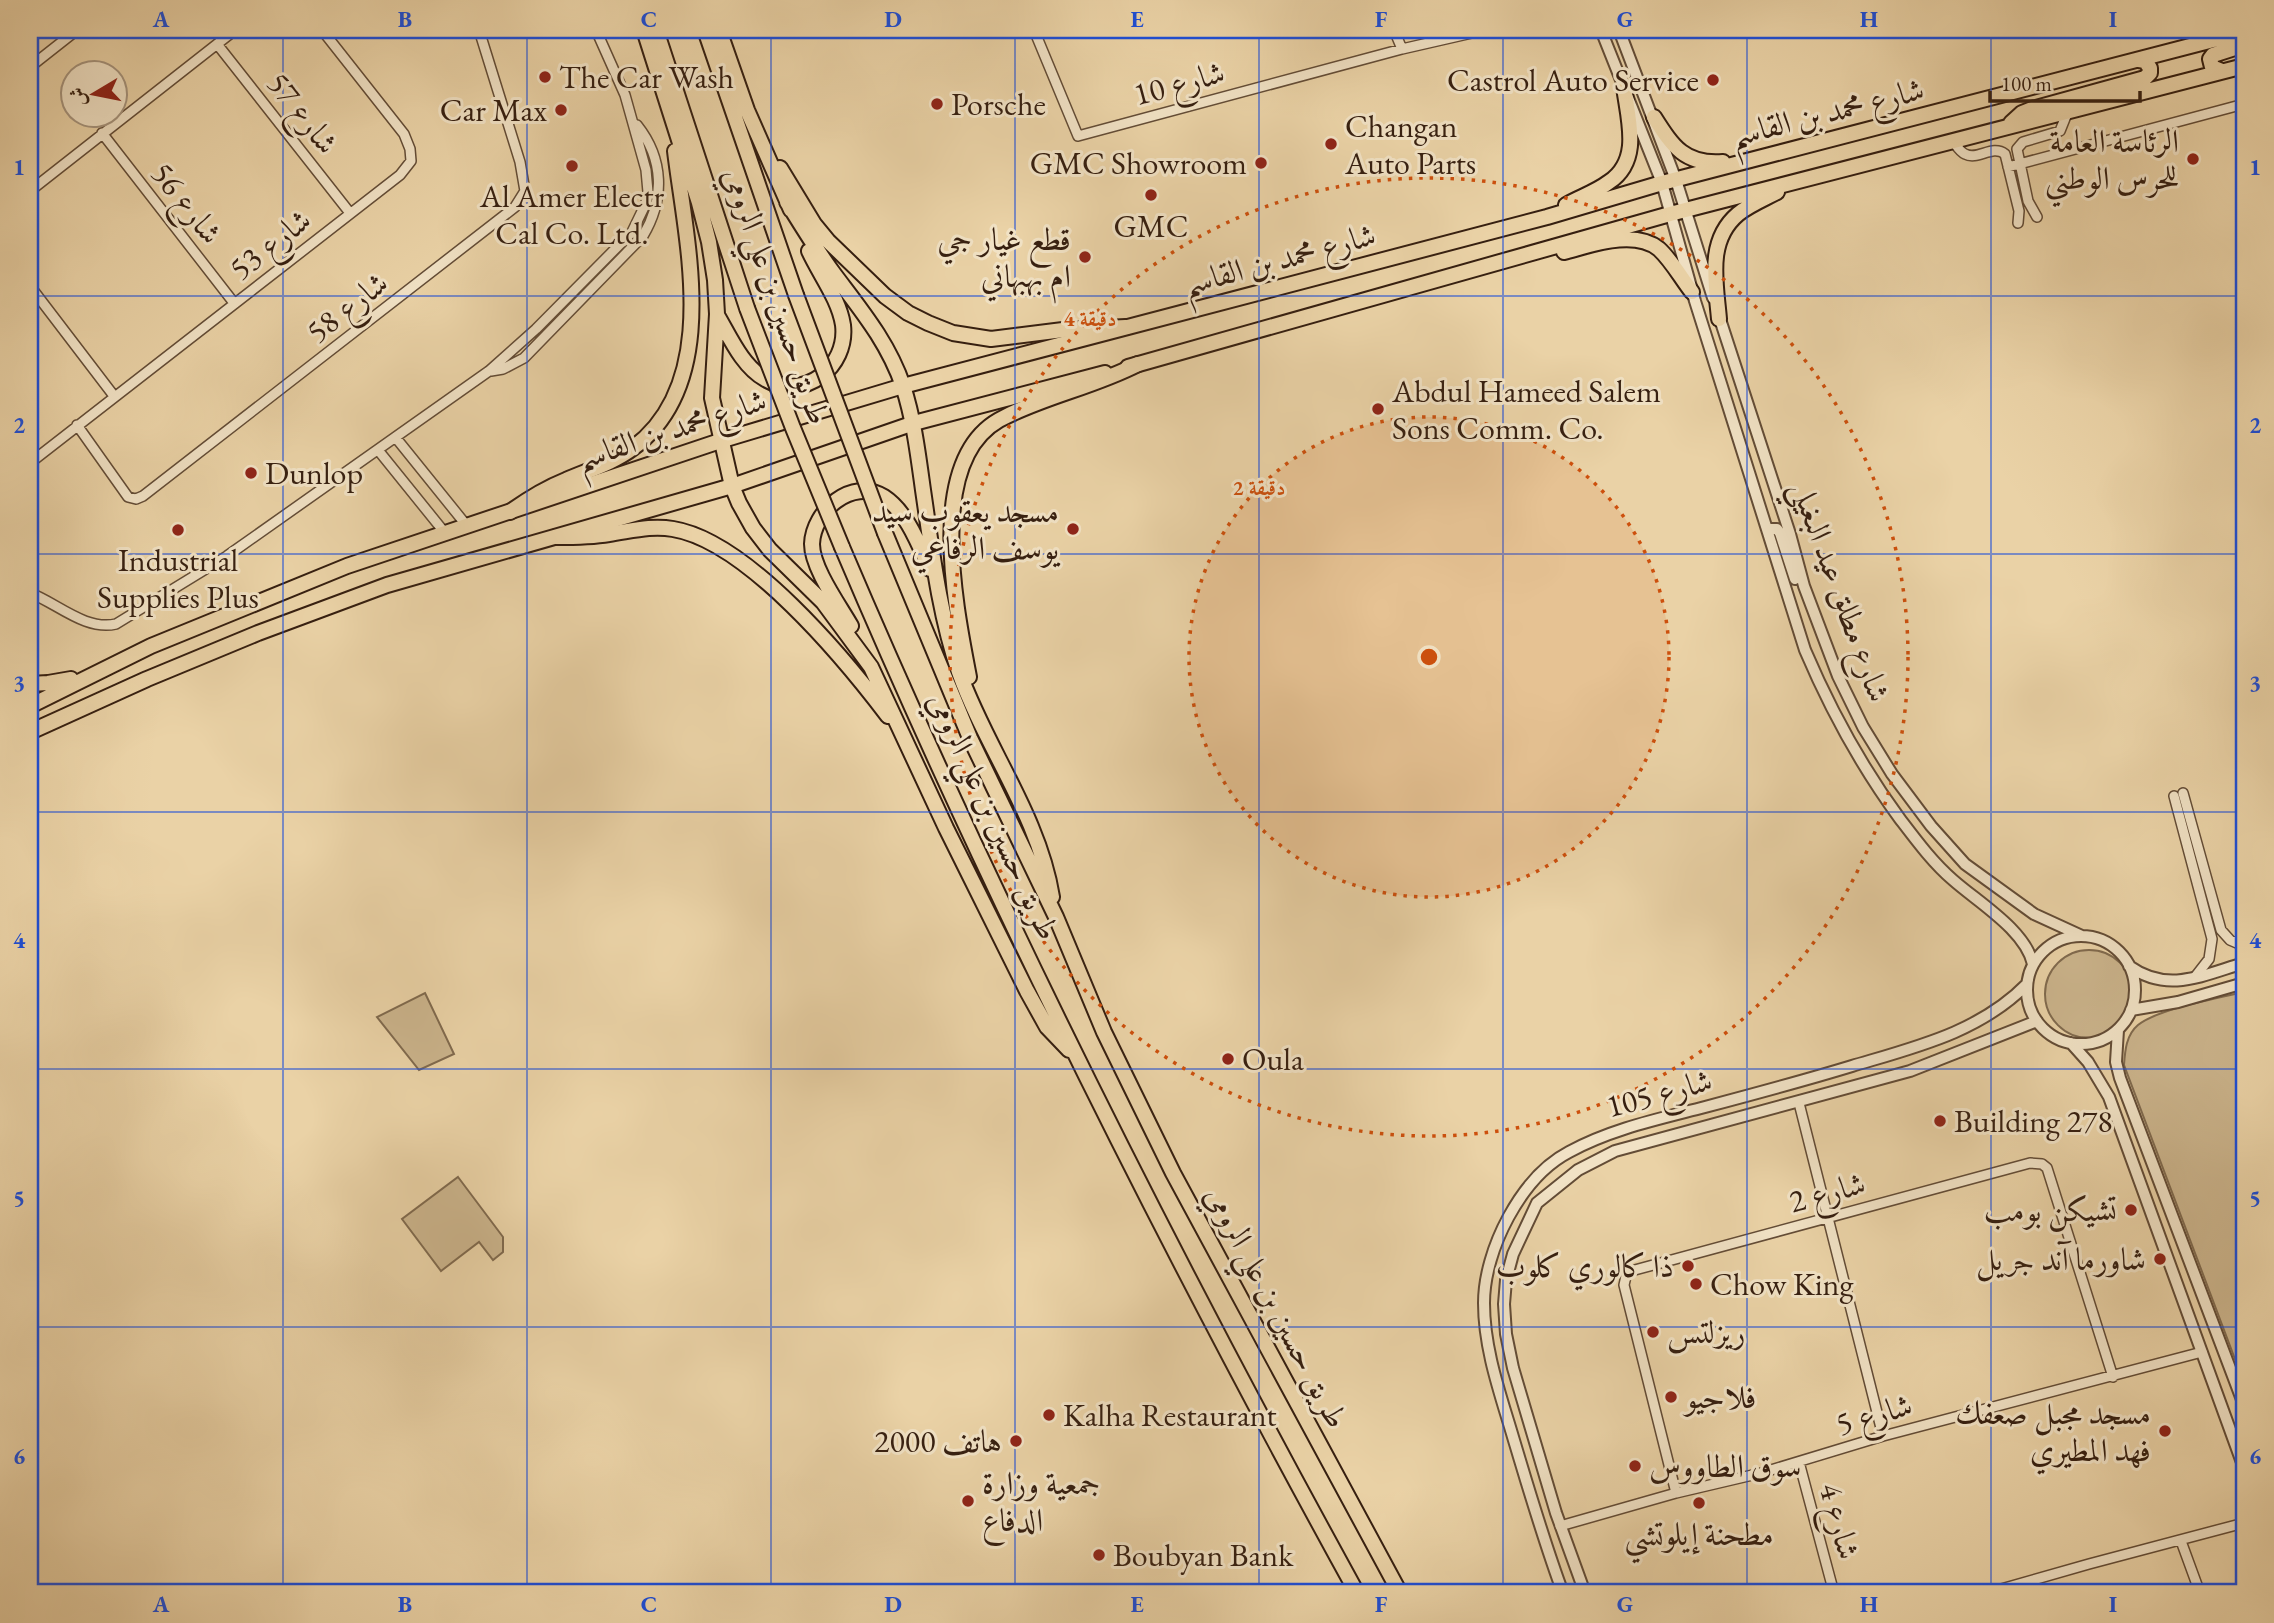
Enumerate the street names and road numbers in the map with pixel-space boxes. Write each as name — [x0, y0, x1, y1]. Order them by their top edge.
street label: شارع 10 — [1129, 51, 1231, 121]
street label: شارع 57 — [253, 64, 348, 166]
street label: شارع محمد بن القاسم — [1726, 68, 1931, 167]
street label: شارع 56 — [137, 154, 232, 256]
street label: طريق حسين بن علي الرومي — [704, 162, 841, 433]
street label: شارع 53 — [221, 199, 323, 294]
street label: شارع محمد بن القاسم — [1178, 213, 1383, 316]
street label: شارع 58 — [298, 262, 400, 357]
street label: شارع محمد بن القاسم — [570, 378, 775, 490]
street label: شارع مطلق عيد البغيلي — [1772, 475, 1900, 711]
street label: طريق حسين بن علي الرومي — [909, 685, 1070, 951]
street label: شارع 105 — [1601, 1059, 1718, 1133]
street label: شارع 2 — [1784, 1162, 1871, 1228]
street label: طريق حسين بن علي الرومي — [1187, 1178, 1359, 1440]
street label: شارع 5 — [1831, 1383, 1919, 1451]
street label: شارع 4 — [1804, 1478, 1870, 1565]

